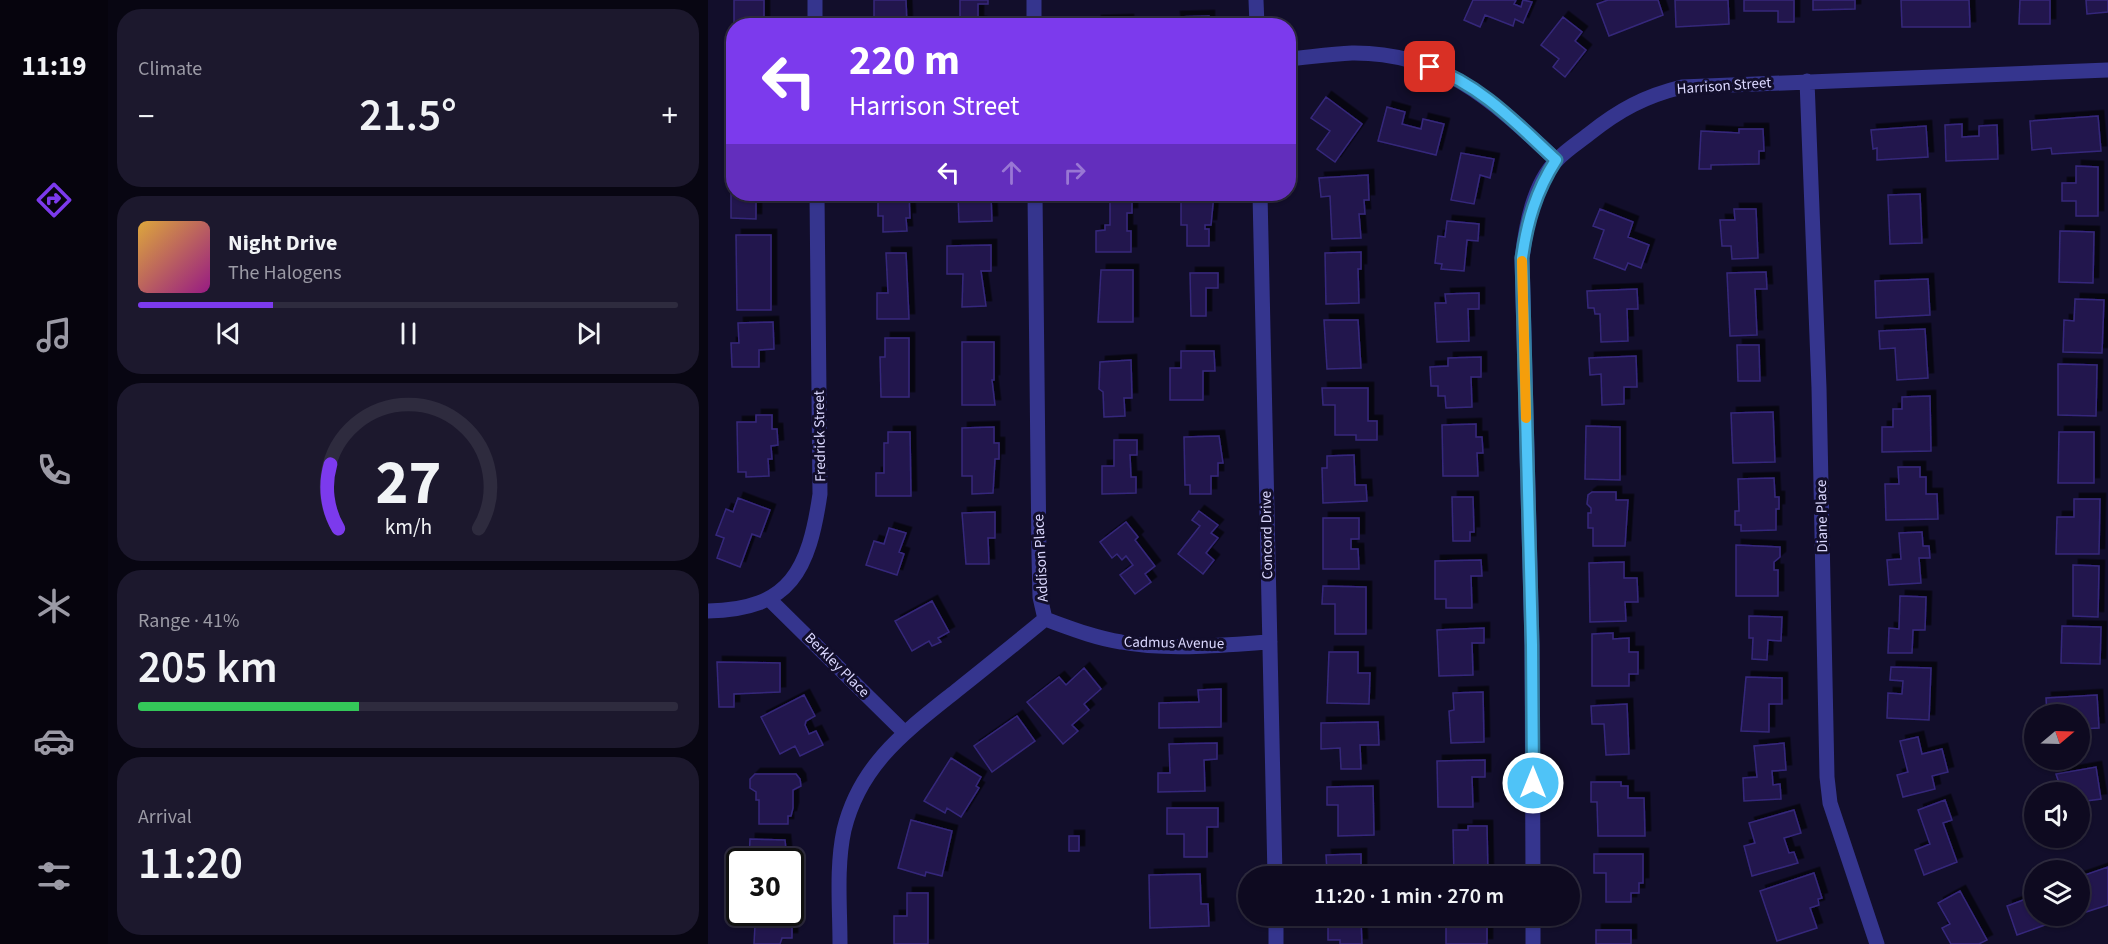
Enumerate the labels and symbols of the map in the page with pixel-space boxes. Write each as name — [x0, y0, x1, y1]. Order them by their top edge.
pin — [1404, 41, 1455, 92]
street label: Harrison Street — [1676, 72, 1772, 100]
street label: Fredrick Street — [809, 390, 831, 482]
street label: Diane Place — [1811, 479, 1833, 553]
street label: Concord Drive — [1256, 491, 1278, 579]
street label: Addison Place — [1028, 514, 1054, 602]
street label: Berkley Place — [800, 628, 874, 702]
street label: Cadmus Avenue — [1124, 632, 1224, 654]
north arrow — [2024, 704, 2090, 770]
position arrow — [1501, 751, 1565, 815]
speed limit sign: 30 — [726, 848, 804, 926]

